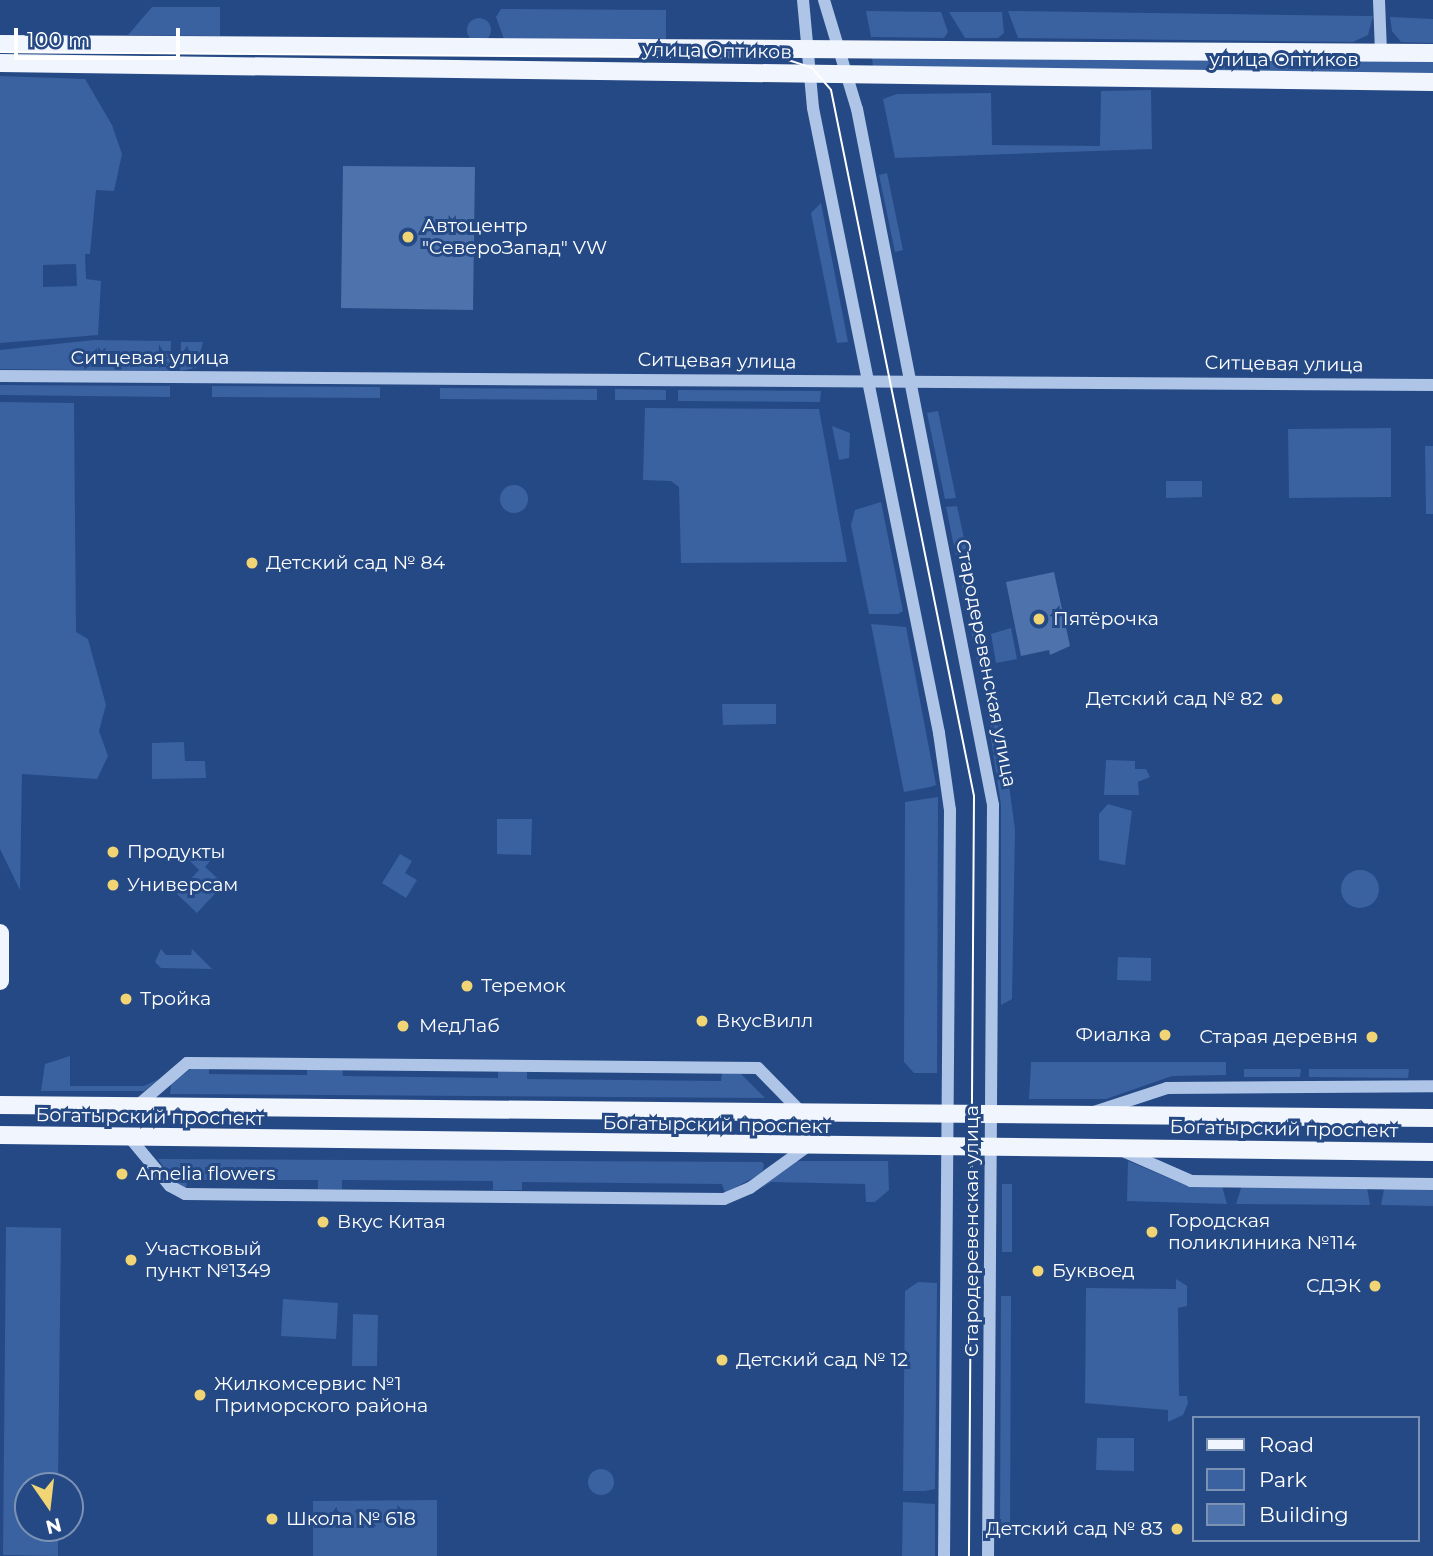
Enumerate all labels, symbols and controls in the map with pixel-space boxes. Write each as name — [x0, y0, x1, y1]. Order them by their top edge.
scale bar — [18, 14, 184, 58]
text: 100 m — [27, 27, 90, 52]
street label: улица Оптиков — [642, 38, 792, 64]
street label: улица Оптиков — [1209, 49, 1359, 71]
place label: Автоцентр "СевероЗапад" VW — [422, 215, 607, 259]
marker: Автоцентр "СевероЗапад" VW — [400, 229, 416, 245]
street label: Ситцевая улица — [71, 347, 229, 369]
street label: Ситцевая улица — [637, 348, 797, 374]
street label: Ситцевая улица — [1204, 351, 1364, 377]
street label: Стародеревенская улица — [951, 537, 1021, 789]
place label: Детский сад № 84 — [266, 552, 445, 574]
marker: Детский сад № 84 — [244, 555, 260, 571]
place label: Пятёрочка — [1053, 608, 1159, 630]
marker: Пятёрочка — [1031, 611, 1047, 627]
place label: Детский сад № 82 — [1086, 688, 1263, 710]
marker: Детский сад № 82 — [1269, 691, 1285, 707]
place label: Продукты — [127, 841, 225, 863]
marker: Продукты — [105, 844, 121, 860]
place label: Универсам — [127, 874, 238, 896]
marker: Универсам — [105, 877, 121, 893]
place label: Теремок — [481, 975, 566, 997]
marker: Теремок — [459, 978, 475, 994]
place label: Тройка — [140, 988, 211, 1010]
marker: Тройка — [118, 991, 134, 1007]
place label: ВкусВилл — [716, 1010, 813, 1032]
marker: ВкусВилл — [694, 1013, 710, 1029]
place label: МедЛаб — [419, 1015, 500, 1037]
marker: МедЛаб — [393, 1016, 413, 1036]
place label: Фиалка — [1075, 1024, 1151, 1046]
place label: Старая деревня — [1199, 1026, 1358, 1048]
marker: Фиалка — [1157, 1027, 1173, 1043]
marker: Старая деревня — [1364, 1029, 1380, 1045]
street label: Богатырский проспект — [35, 1104, 265, 1130]
street label: Стародеревенская улица — [961, 1105, 983, 1357]
street label: Богатырский проспект — [602, 1112, 832, 1138]
street label: Богатырский проспект — [1169, 1116, 1399, 1142]
place label: Amelia flowers — [136, 1163, 276, 1185]
marker: Amelia flowers — [114, 1166, 130, 1182]
place label: Городская поликлиника №114 — [1168, 1210, 1356, 1254]
place label: Вкус Китая — [337, 1211, 446, 1233]
marker: Вкус Китая — [315, 1214, 331, 1230]
marker: Городская поликлиника №114 — [1142, 1222, 1162, 1242]
place label: Участковый пункт №1349 — [145, 1238, 271, 1282]
marker: Участковый пункт №1349 — [123, 1252, 139, 1268]
place label: Буквоед — [1052, 1260, 1135, 1282]
marker: Буквоед — [1030, 1263, 1046, 1279]
place label: СДЭК — [1306, 1275, 1361, 1297]
marker: СДЭК — [1367, 1278, 1383, 1294]
place label: Детский сад № 12 — [736, 1349, 908, 1371]
marker: Детский сад № 12 — [714, 1352, 730, 1368]
place label: Жилкомсервис №1 Приморского района — [214, 1373, 428, 1417]
marker: Жилкомсервис №1 Приморского района — [192, 1387, 208, 1403]
legend — [1192, 1416, 1419, 1542]
text: Road — [1259, 1432, 1314, 1457]
text: Park — [1259, 1467, 1307, 1492]
north arrow — [14, 1472, 84, 1542]
text: Building — [1259, 1502, 1349, 1527]
place label: Школа № 618 — [286, 1508, 416, 1530]
marker: Школа № 618 — [264, 1511, 280, 1527]
text: N — [43, 1513, 64, 1539]
place label: Детский сад № 83 — [986, 1518, 1163, 1540]
marker: Детский сад № 83 — [1169, 1521, 1185, 1537]

